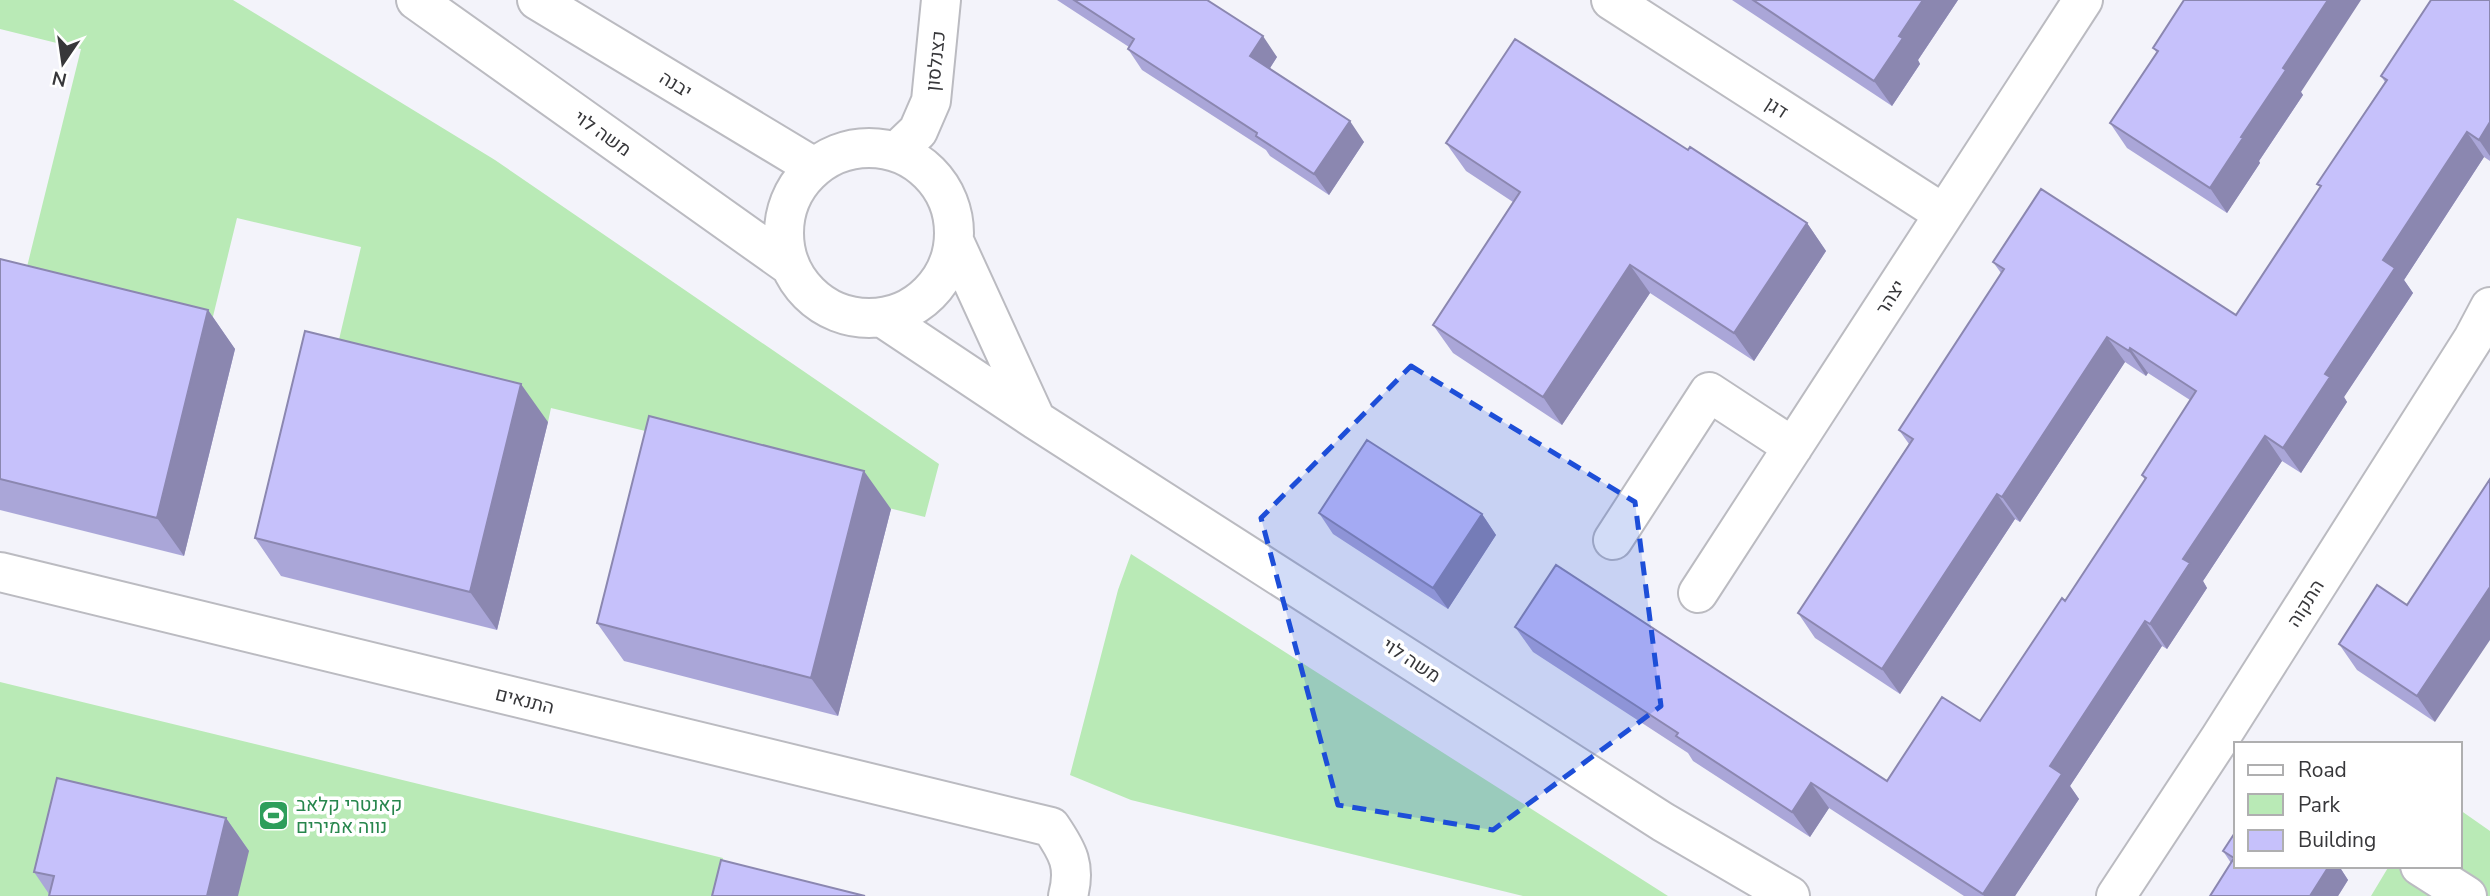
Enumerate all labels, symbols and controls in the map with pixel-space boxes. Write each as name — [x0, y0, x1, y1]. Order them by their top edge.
north arrow — [28, 28, 98, 98]
street label: כצנלסון — [920, 30, 952, 93]
text: N — [50, 64, 69, 93]
street label: יבנה — [654, 65, 697, 105]
street label: דגן — [1760, 91, 1793, 125]
street label: משה לוי — [569, 105, 636, 163]
street label: יצהר — [1870, 275, 1912, 320]
street label: התקוה — [2281, 575, 2331, 632]
street label: משה לוי — [1377, 632, 1445, 689]
street label: התנאים — [493, 681, 557, 721]
legend — [2234, 742, 2462, 868]
text: Road — [2298, 756, 2347, 784]
text: Park — [2298, 791, 2340, 819]
place label: קאנטרי קלאב נווה אמירים — [296, 792, 402, 840]
sports icon: קאנטרי קלאב נווה אמירים — [256, 798, 290, 832]
text: Building — [2298, 826, 2376, 854]

